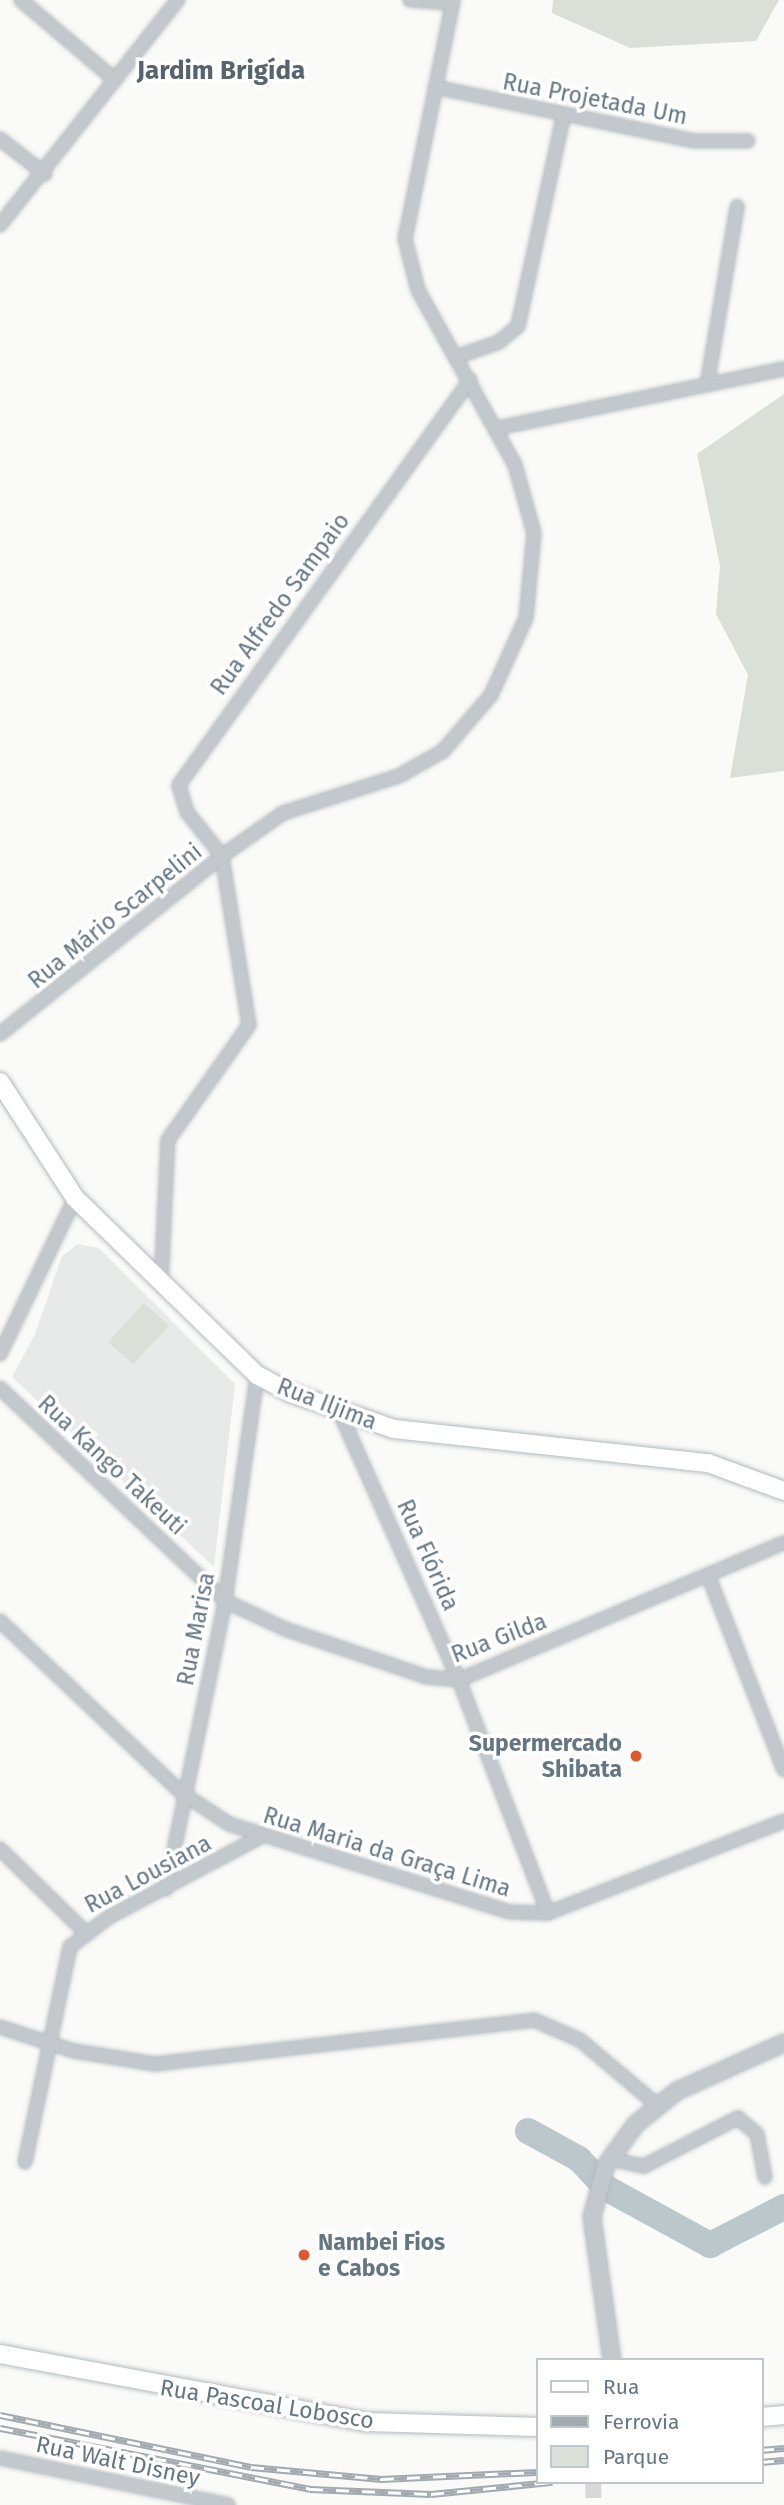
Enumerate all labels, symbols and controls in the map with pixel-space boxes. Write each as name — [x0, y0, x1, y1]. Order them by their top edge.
district label: Jardim Brigída — [137, 55, 305, 87]
street label: Rua Projetada Um — [500, 68, 690, 130]
street label: Rua Alfredo Sampaio — [205, 508, 355, 700]
street label: Rua Mário Scarpelini — [23, 838, 207, 994]
street label: Rua Iljima — [273, 1372, 381, 1436]
street label: Rua Kango Takeuti — [32, 1389, 192, 1541]
street label: Rua Flórida — [391, 1495, 465, 1615]
street label: Rua Marisa — [172, 1570, 220, 1688]
street label: Rua Gilda — [447, 1607, 551, 1669]
place label: Supermercado Shibata — [469, 1729, 622, 1783]
marker: Supermercado Shibata — [628, 1748, 644, 1764]
street label: Rua Maria da Graça Lima — [260, 1801, 514, 1903]
street label: Rua Lousiana — [80, 1829, 216, 1919]
place label: Nambei Fios e Cabos — [318, 2228, 445, 2282]
marker: Nambei Fios e Cabos — [296, 2247, 312, 2263]
legend — [536, 2358, 763, 2484]
street label: Rua Pascoal Lobosco — [158, 2373, 376, 2435]
text: Rua — [603, 2374, 639, 2400]
text: Ferrovia — [603, 2409, 679, 2435]
street label: Rua Walt Disney — [33, 2430, 203, 2492]
text: Parque — [603, 2444, 669, 2470]

